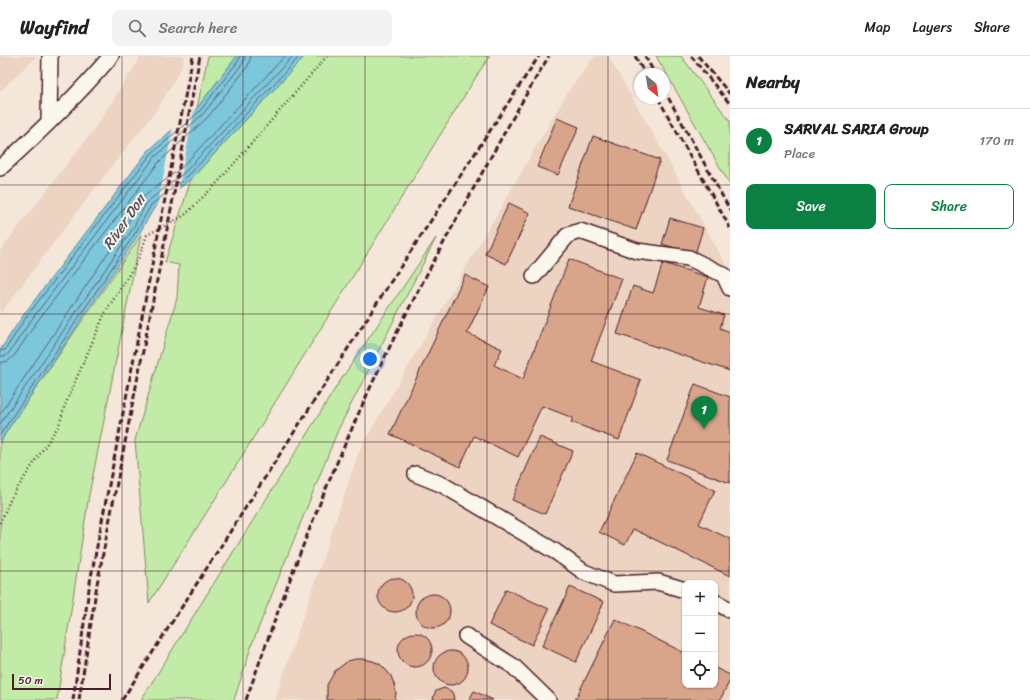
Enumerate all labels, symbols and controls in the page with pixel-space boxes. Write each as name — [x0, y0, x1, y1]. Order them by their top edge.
search box — [112, 10, 392, 46]
text: Wayfind — [20, 11, 88, 44]
text: Search here — [158, 15, 237, 41]
text: Map — [865, 15, 890, 40]
text: Layers — [912, 15, 952, 40]
text: Share — [974, 15, 1010, 40]
icon: search — [126, 17, 148, 39]
text: Nearby — [746, 67, 800, 97]
north arrow — [634, 68, 670, 104]
text: SARVAL SARIA Group — [784, 116, 929, 142]
text: 1 — [756, 129, 762, 152]
text: 170 m — [979, 129, 1014, 152]
text: Place — [784, 142, 815, 165]
button: Save — [746, 184, 876, 229]
button: Share — [884, 184, 1014, 229]
water label: River Don — [95, 187, 154, 255]
your location — [360, 349, 380, 369]
pin: 1 — [691, 396, 717, 429]
map controls — [682, 580, 718, 688]
button: + — [682, 580, 718, 616]
button: − — [682, 616, 718, 652]
button: locate — [682, 652, 718, 688]
text: 50 m — [18, 671, 43, 690]
scale bar — [12, 672, 111, 691]

